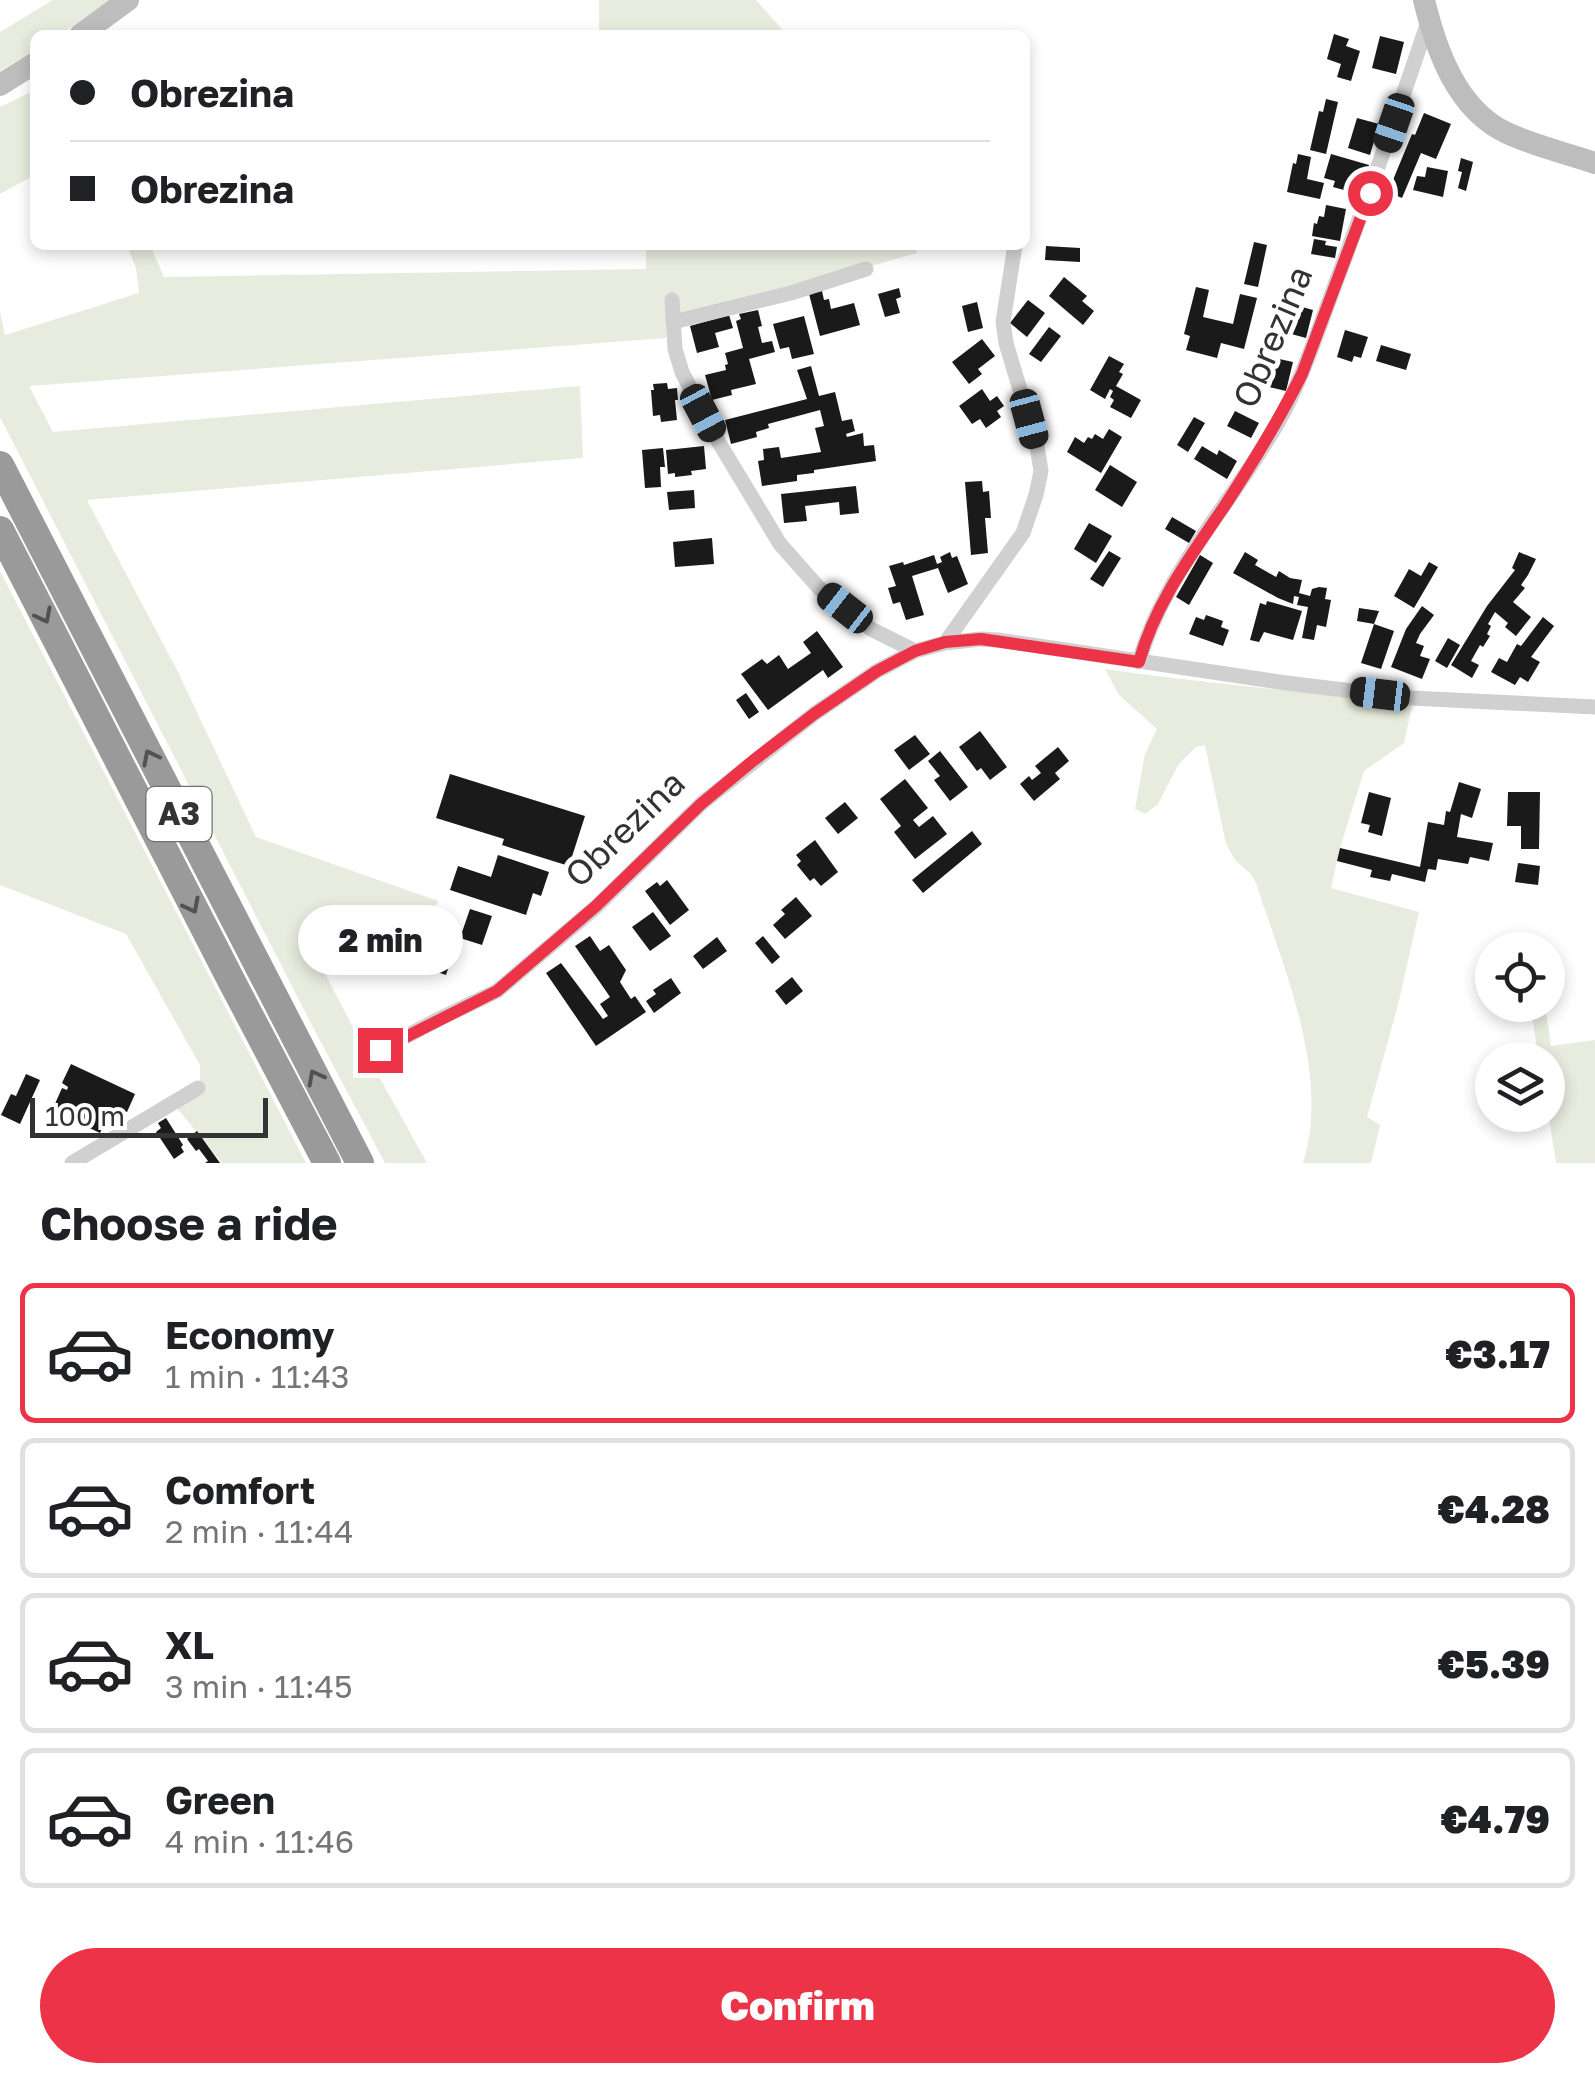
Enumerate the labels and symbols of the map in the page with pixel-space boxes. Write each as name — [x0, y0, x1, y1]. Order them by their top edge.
car — [1370, 90, 1418, 156]
route start — [1348, 171, 1393, 216]
street label: Obrezina — [1224, 260, 1321, 414]
car — [676, 379, 730, 447]
car — [1007, 386, 1051, 452]
car — [812, 578, 878, 638]
one-way arrow — [32, 606, 51, 624]
car — [1348, 675, 1412, 713]
one-way arrow — [143, 749, 162, 767]
street label: Obrezina — [556, 761, 693, 895]
road number: A3 — [146, 787, 212, 841]
one-way arrow — [180, 895, 199, 913]
callout: 2 min — [298, 905, 462, 975]
route end — [358, 1028, 403, 1073]
one-way arrow — [308, 1069, 327, 1087]
scale bar — [30, 1093, 268, 1138]

